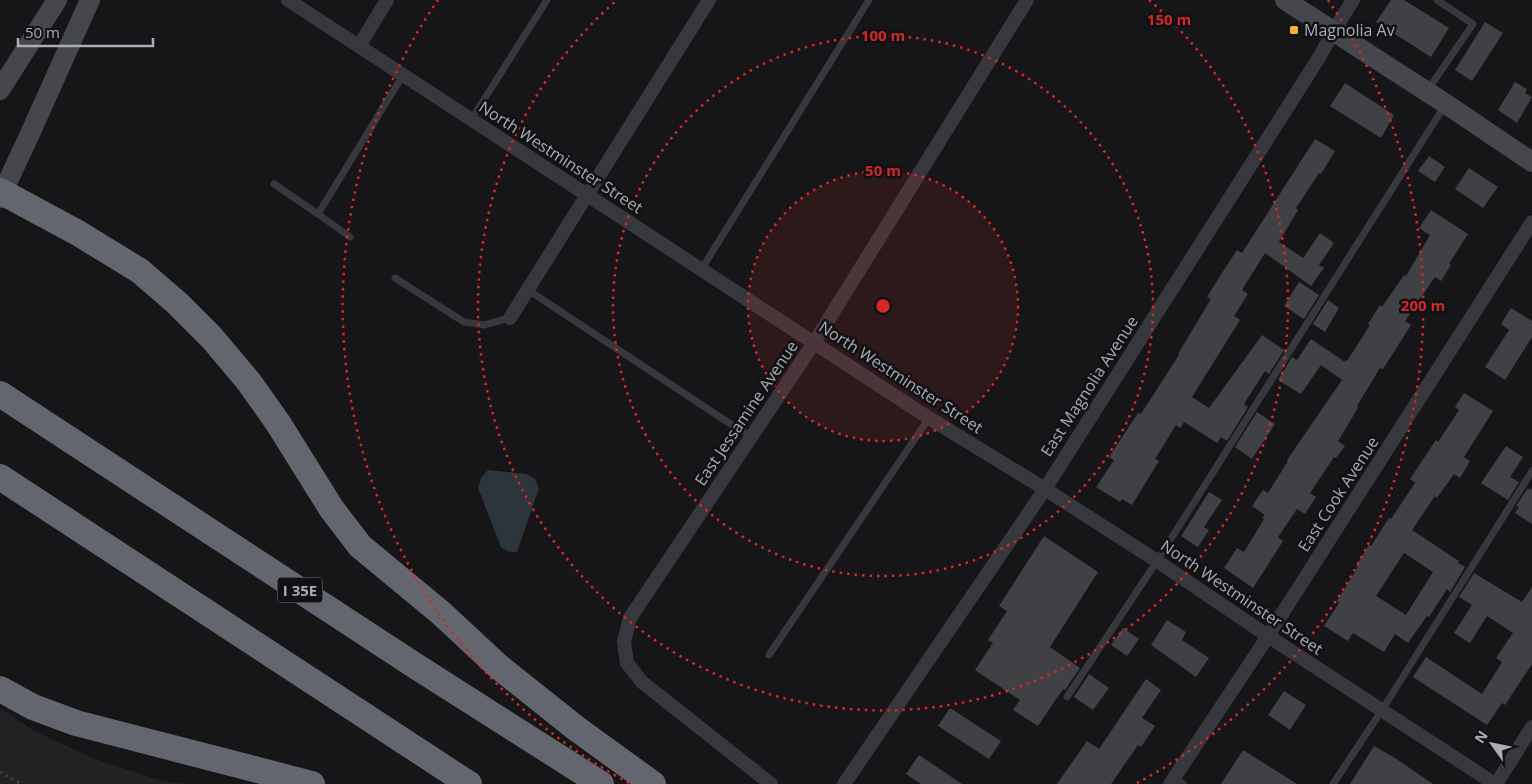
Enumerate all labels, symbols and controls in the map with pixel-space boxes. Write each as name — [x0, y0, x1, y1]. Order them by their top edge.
text: 150 m — [1147, 9, 1191, 29]
scale bar — [18, 15, 152, 47]
place label: Magnolia Av — [1304, 19, 1395, 41]
text: 50 m — [25, 22, 60, 42]
marker: Magnolia Av — [1288, 24, 1300, 36]
text: 100 m — [861, 25, 905, 45]
street label: North Westminster Street — [475, 96, 647, 218]
text: 50 m — [865, 160, 901, 180]
text: 200 m — [1401, 295, 1445, 315]
centre of rings — [874, 297, 892, 315]
street label: East Magnolia Avenue — [1035, 311, 1143, 461]
street label: North Westminster Street — [815, 316, 987, 438]
street label: East Jessamine Avenue — [689, 336, 803, 490]
street label: East Cook Avenue — [1293, 432, 1383, 556]
street label: North Westminster Street — [1157, 534, 1328, 660]
road number: I 35E — [278, 578, 322, 602]
north arrow — [1467, 719, 1517, 769]
text: N — [1470, 727, 1492, 747]

